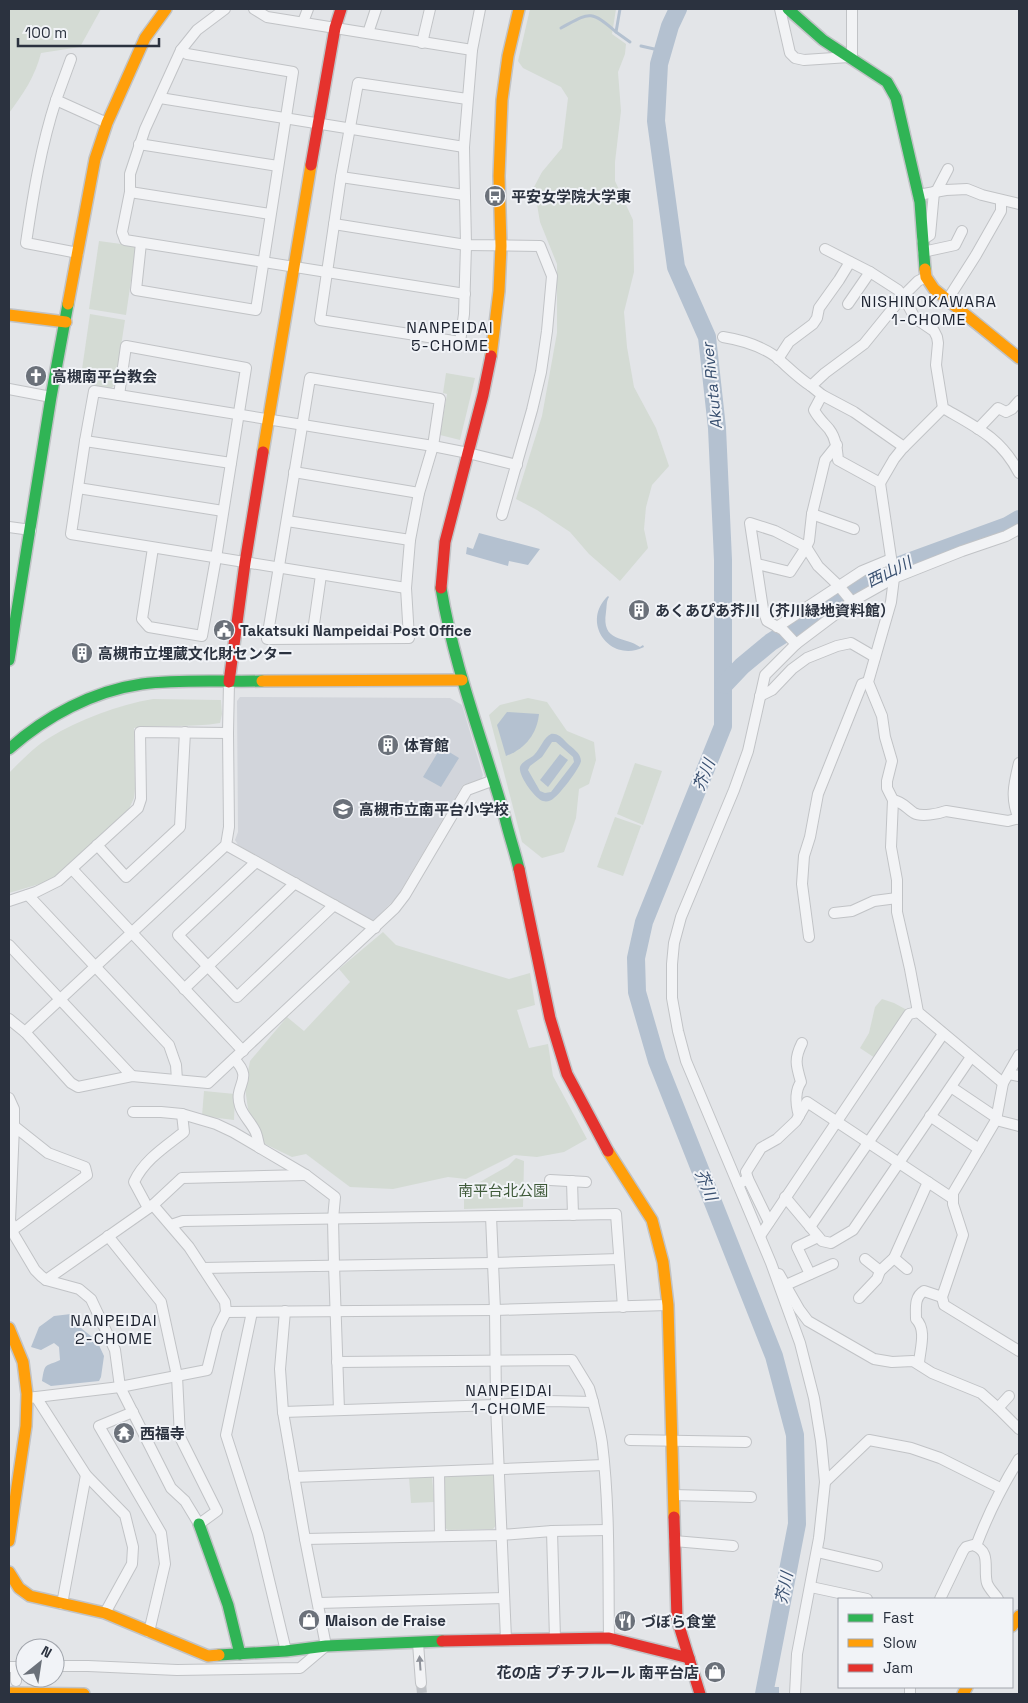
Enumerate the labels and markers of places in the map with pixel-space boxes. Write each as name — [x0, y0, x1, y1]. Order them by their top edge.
bus stop icon: 平安女学院大学東 — [483, 184, 507, 208]
place label: 平安女学院大学東 — [511, 187, 631, 206]
church icon: 高槻南平台教会 — [24, 364, 48, 388]
place label: 高槻南平台教会 — [52, 367, 157, 386]
building icon: あくあぴあ芥川（芥川緑地資料館） — [627, 598, 651, 622]
place label: あくあぴあ芥川（芥川緑地資料館） — [655, 601, 895, 620]
public building icon: Takatsuki Nampeidai Post Office — [212, 618, 236, 642]
place label: Takatsuki Nampeidai Post Office — [240, 621, 472, 640]
building icon: 高槻市立埋蔵文化財センター — [70, 641, 94, 665]
place label: 高槻市立埋蔵文化財センター — [98, 644, 293, 663]
building icon: 体育館 — [376, 733, 400, 757]
place label: 体育館 — [404, 736, 449, 755]
school or university icon: 高槻市立南平台小学校 — [331, 797, 355, 821]
place label: 高槻市立南平台小学校 — [359, 800, 509, 819]
temple icon: 西福寺 — [112, 1421, 136, 1445]
place label: 西福寺 — [140, 1424, 185, 1443]
shop icon: Maison de Fraise — [297, 1608, 321, 1632]
restaurant icon: づぼら食堂 — [613, 1609, 637, 1633]
place label: Maison de Fraise — [325, 1611, 446, 1630]
place label: づぼら食堂 — [641, 1612, 716, 1631]
shop icon: 花の店 プチフルール 南平台店 — [703, 1660, 727, 1684]
place label: 花の店 プチフルール 南平台店 — [496, 1663, 699, 1682]

